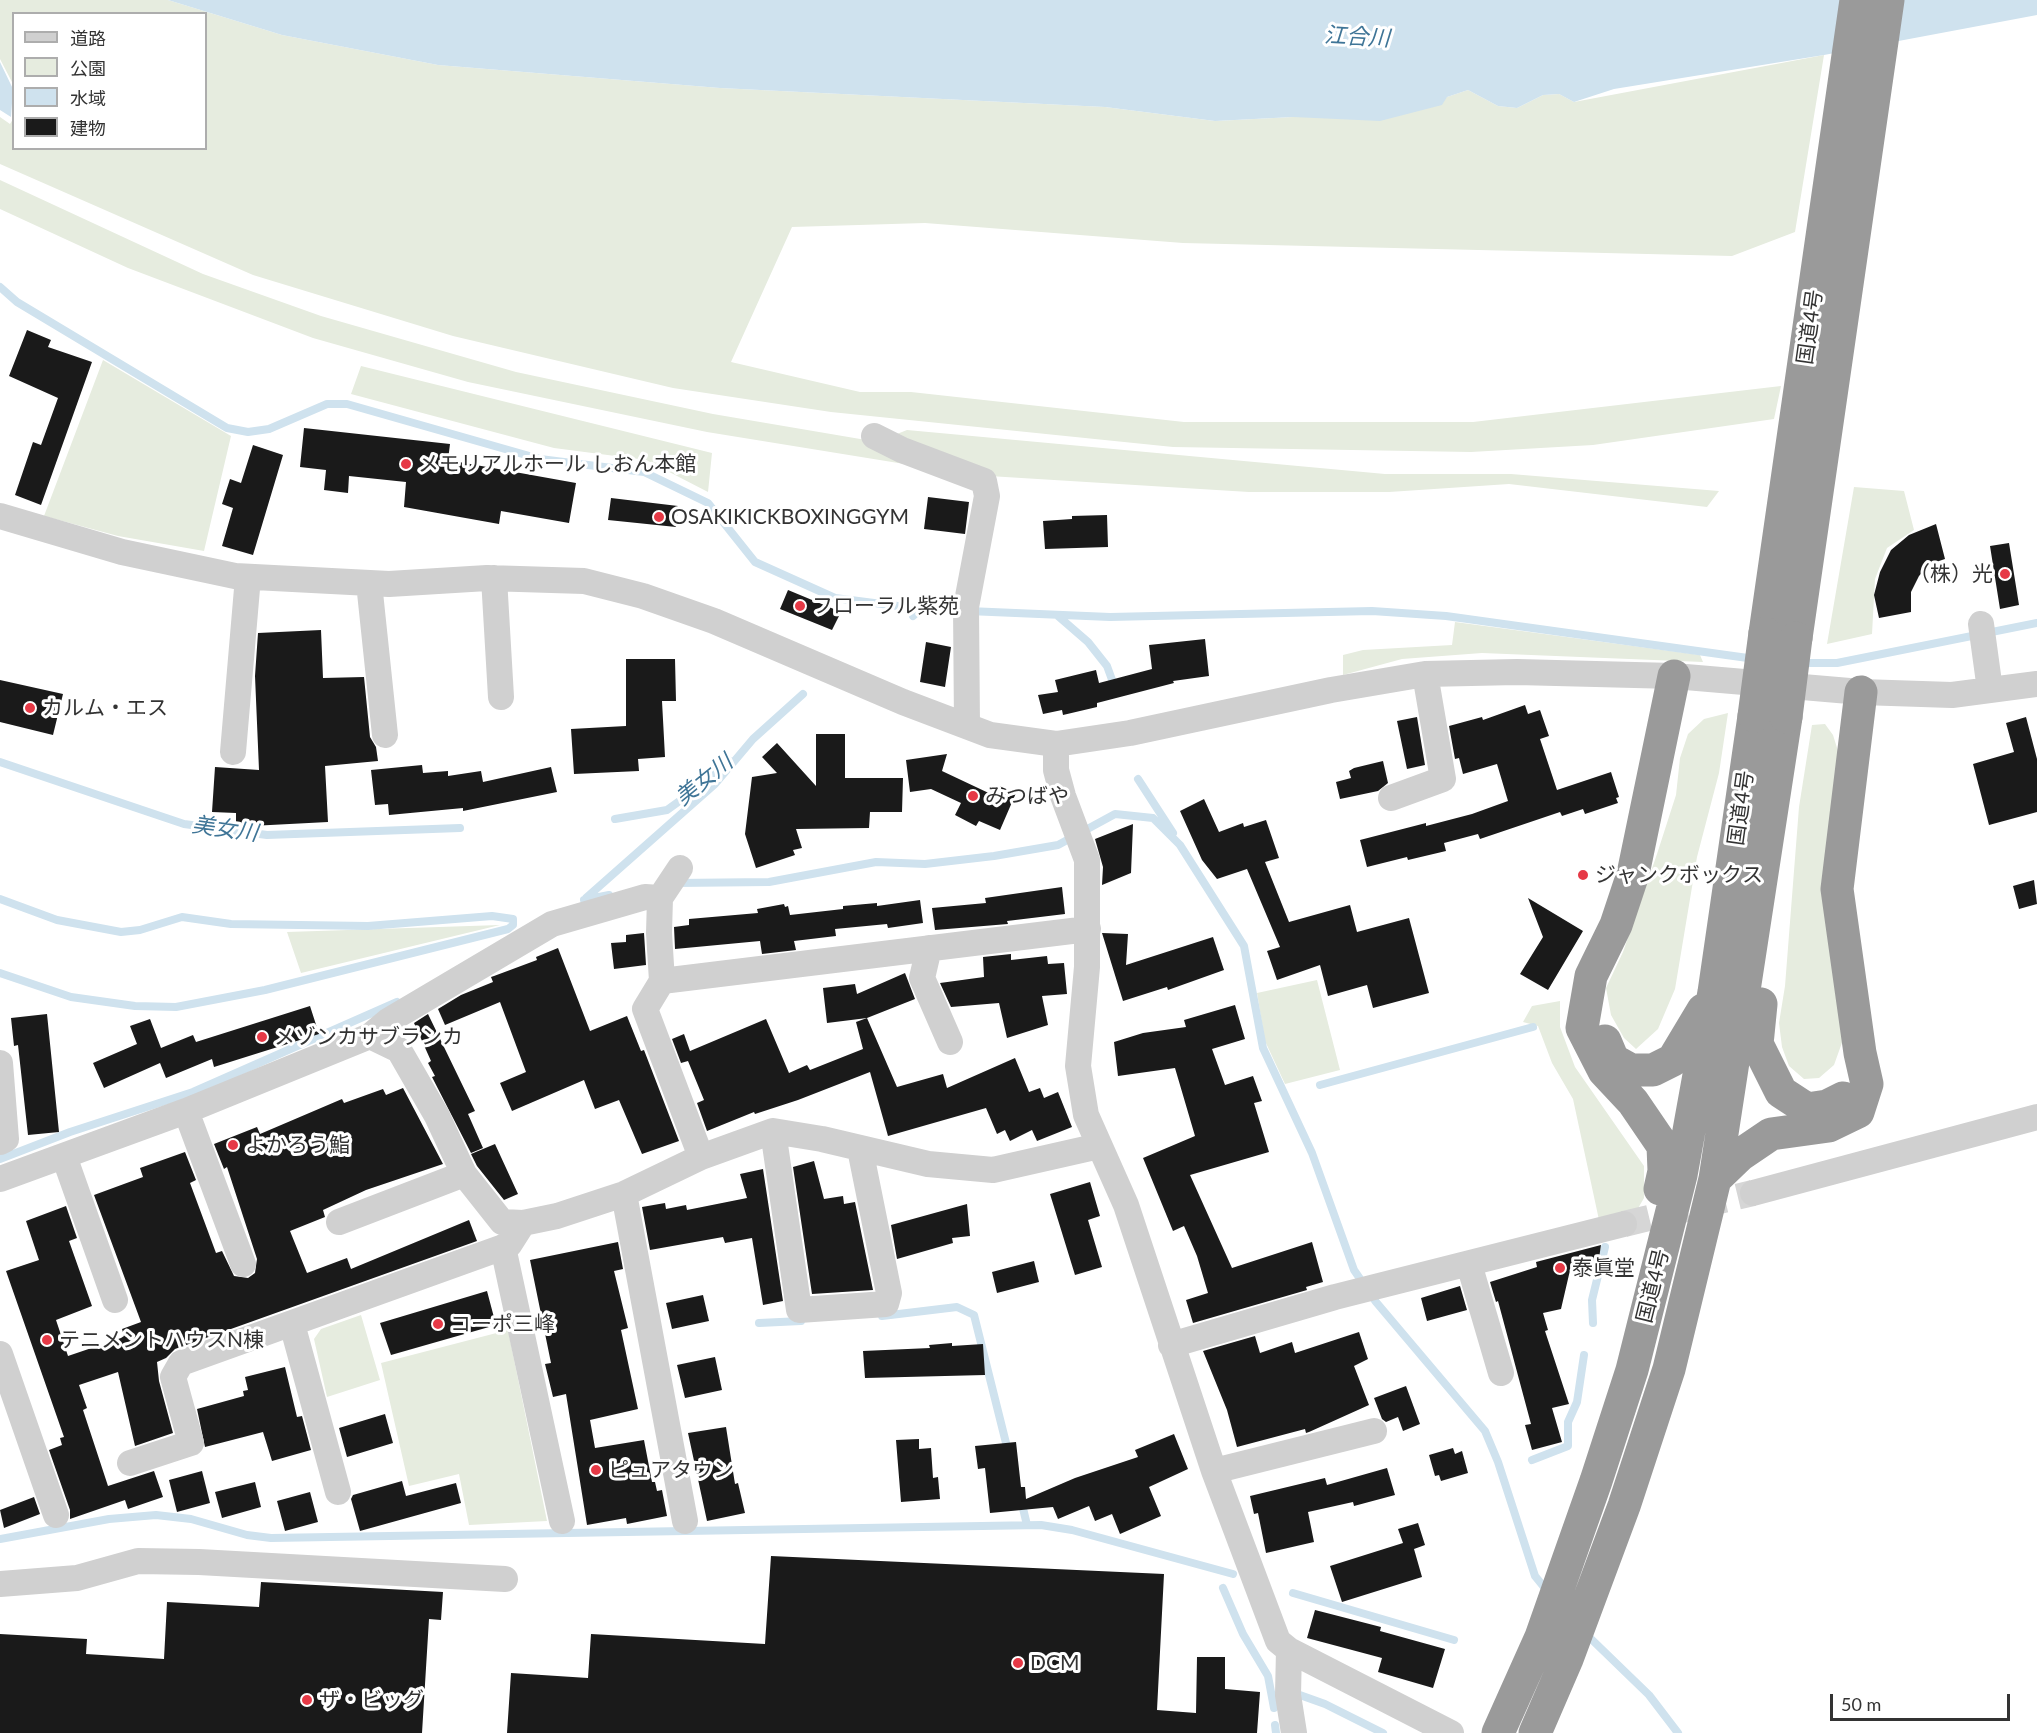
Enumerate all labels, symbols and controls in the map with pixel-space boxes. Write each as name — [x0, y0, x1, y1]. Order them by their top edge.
legend — [12, 12, 207, 150]
water label: 江合川 — [1323, 22, 1391, 52]
text: 道路 — [70, 27, 106, 49]
text: 公園 — [70, 57, 106, 79]
text: 水域 — [70, 87, 106, 109]
text: 建物 — [70, 117, 106, 139]
street label: 国道4号 — [1792, 288, 1828, 366]
place label: メモリアルホール しおん本館 — [418, 451, 696, 477]
marker: メモリアルホール しおん本館 — [399, 457, 413, 471]
place label: OSAKIKICKBOXINGGYM — [671, 504, 909, 530]
marker: OSAKIKICKBOXINGGYM — [652, 510, 666, 524]
place label: （株）光 — [1909, 561, 1993, 587]
marker: （株）光 — [1998, 567, 2012, 581]
place label: フローラル紫苑 — [812, 593, 959, 619]
marker: フローラル紫苑 — [793, 599, 807, 613]
place label: カルム・エス — [42, 695, 168, 721]
marker: カルム・エス — [23, 701, 37, 715]
water label: 美女川 — [670, 749, 738, 811]
street label: 国道4号 — [1723, 769, 1759, 847]
place label: みつばや — [985, 783, 1069, 809]
marker: みつばや — [966, 789, 980, 803]
water label: 美女川 — [190, 811, 260, 847]
place label: ジャンクボックス — [1595, 862, 1763, 888]
marker: ジャンクボックス — [1576, 868, 1590, 882]
place label: メゾンカサブランカ — [274, 1024, 463, 1050]
marker: メゾンカサブランカ — [255, 1030, 269, 1044]
place label: よかろう鮨 — [245, 1132, 350, 1158]
marker: よかろう鮨 — [226, 1138, 240, 1152]
street label: 国道4号 — [1632, 1246, 1674, 1326]
place label: 泰眞堂 — [1572, 1255, 1635, 1281]
marker: 泰眞堂 — [1553, 1261, 1567, 1275]
place label: コーポ三峰 — [450, 1311, 555, 1337]
marker: コーポ三峰 — [431, 1317, 445, 1331]
place label: テニメントハウスN棟 — [59, 1327, 264, 1353]
marker: テニメントハウスN棟 — [40, 1333, 54, 1347]
place label: ピュアタウン — [608, 1457, 734, 1483]
marker: ピュアタウン — [589, 1463, 603, 1477]
place label: DCM — [1030, 1650, 1079, 1676]
marker: DCM — [1011, 1656, 1025, 1670]
scale bar — [1833, 1682, 2013, 1720]
place label: ザ・ビッグ — [319, 1687, 424, 1713]
marker: ザ・ビッグ — [300, 1693, 314, 1707]
text: 50 m — [1841, 1693, 1881, 1715]

